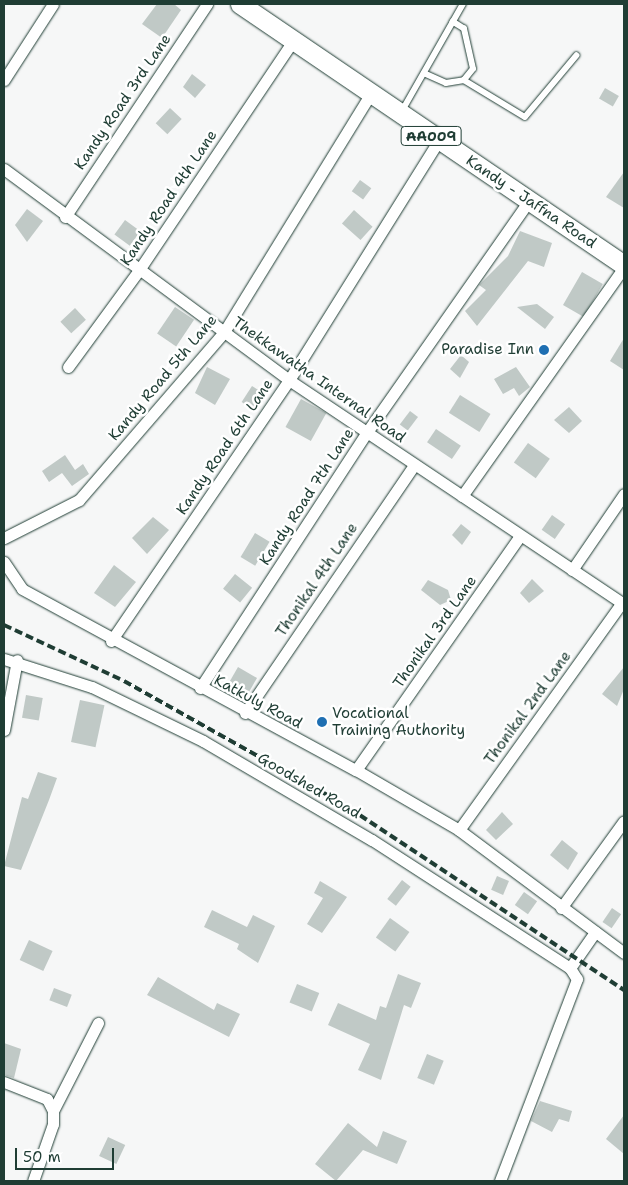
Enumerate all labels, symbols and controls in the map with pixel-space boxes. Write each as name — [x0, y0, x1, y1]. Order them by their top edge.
street label: Kandy Road 3rd Lane — [71, 31, 175, 173]
road number: AA009 — [400, 124, 462, 148]
street label: Kandy Road 4th Lane — [117, 127, 221, 269]
street label: Kandy - Jaffna Road — [462, 152, 600, 252]
street label: Kandy Road 5th Lane — [105, 311, 221, 445]
street label: Thekkawatha Internal Road — [229, 313, 409, 447]
place label: Paradise Inn — [441, 341, 534, 359]
marker: Paradise Inn — [538, 344, 550, 356]
street label: Kandy Road 6th Lane — [173, 376, 277, 518]
street label: Kandy Road 7th Lane — [256, 425, 358, 569]
street label: Thonikal 4th Lane — [272, 520, 362, 640]
street label: Thonikal 3rd Lane — [389, 572, 481, 692]
street label: Thonikal 2nd Lane — [481, 648, 575, 768]
street label: Katkuly Road — [211, 671, 305, 733]
place label: Vocational Training Authority — [332, 704, 465, 739]
marker: Vocational Training Authority — [316, 716, 328, 728]
street label: Goodshed Road — [254, 749, 364, 823]
scale bar — [18, 1138, 116, 1170]
text: 50 m — [23, 1147, 61, 1167]

